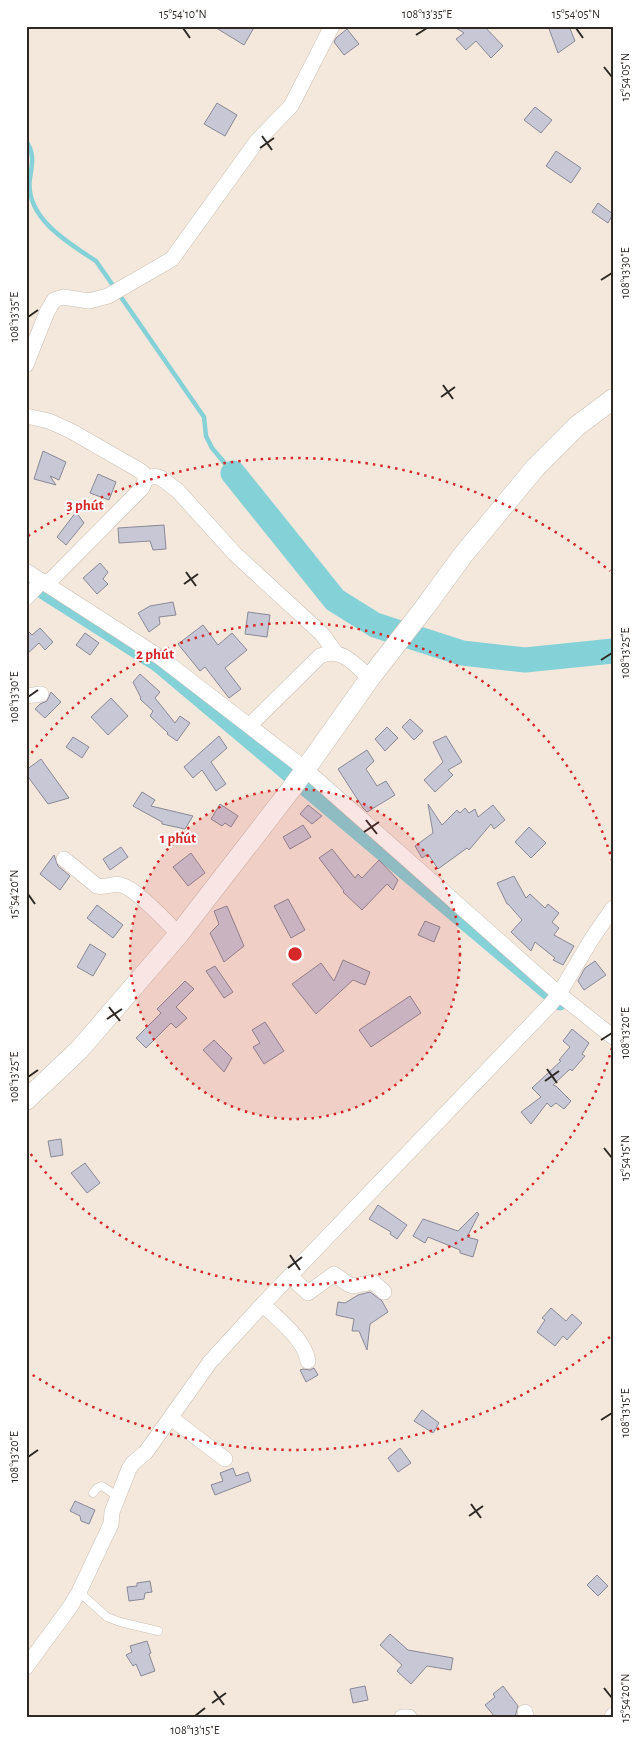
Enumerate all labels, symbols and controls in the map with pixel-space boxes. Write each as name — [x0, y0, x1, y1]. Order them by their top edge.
text: 15°54'10"N — [159, 8, 207, 20]
text: 108°13'35"E — [402, 8, 452, 20]
text: 15°54'05"N — [552, 8, 600, 20]
text: 15°54'05"N — [619, 53, 631, 101]
text: 108°13'30"E — [619, 247, 631, 299]
text: 108°13'35"E — [8, 292, 20, 342]
text: 3 phút — [66, 498, 104, 513]
text: 108°13'25"E — [619, 628, 631, 678]
text: 2 phút — [136, 647, 174, 662]
text: 108°13'30"E — [8, 671, 20, 723]
text: 1 phút — [160, 831, 196, 846]
text: 15°54'20"N — [8, 870, 20, 918]
centre of rings — [286, 945, 304, 963]
text: 108°13'20"E — [619, 1007, 631, 1059]
text: 108°13'25"E — [8, 1052, 20, 1102]
text: 15°54'15"N — [619, 1135, 631, 1181]
text: 108°13'15"E — [619, 1388, 631, 1438]
text: 108°13'20"E — [8, 1431, 20, 1483]
text: 15°54'20"N — [619, 1674, 631, 1722]
text: 108°13'15"E — [170, 1724, 220, 1736]

